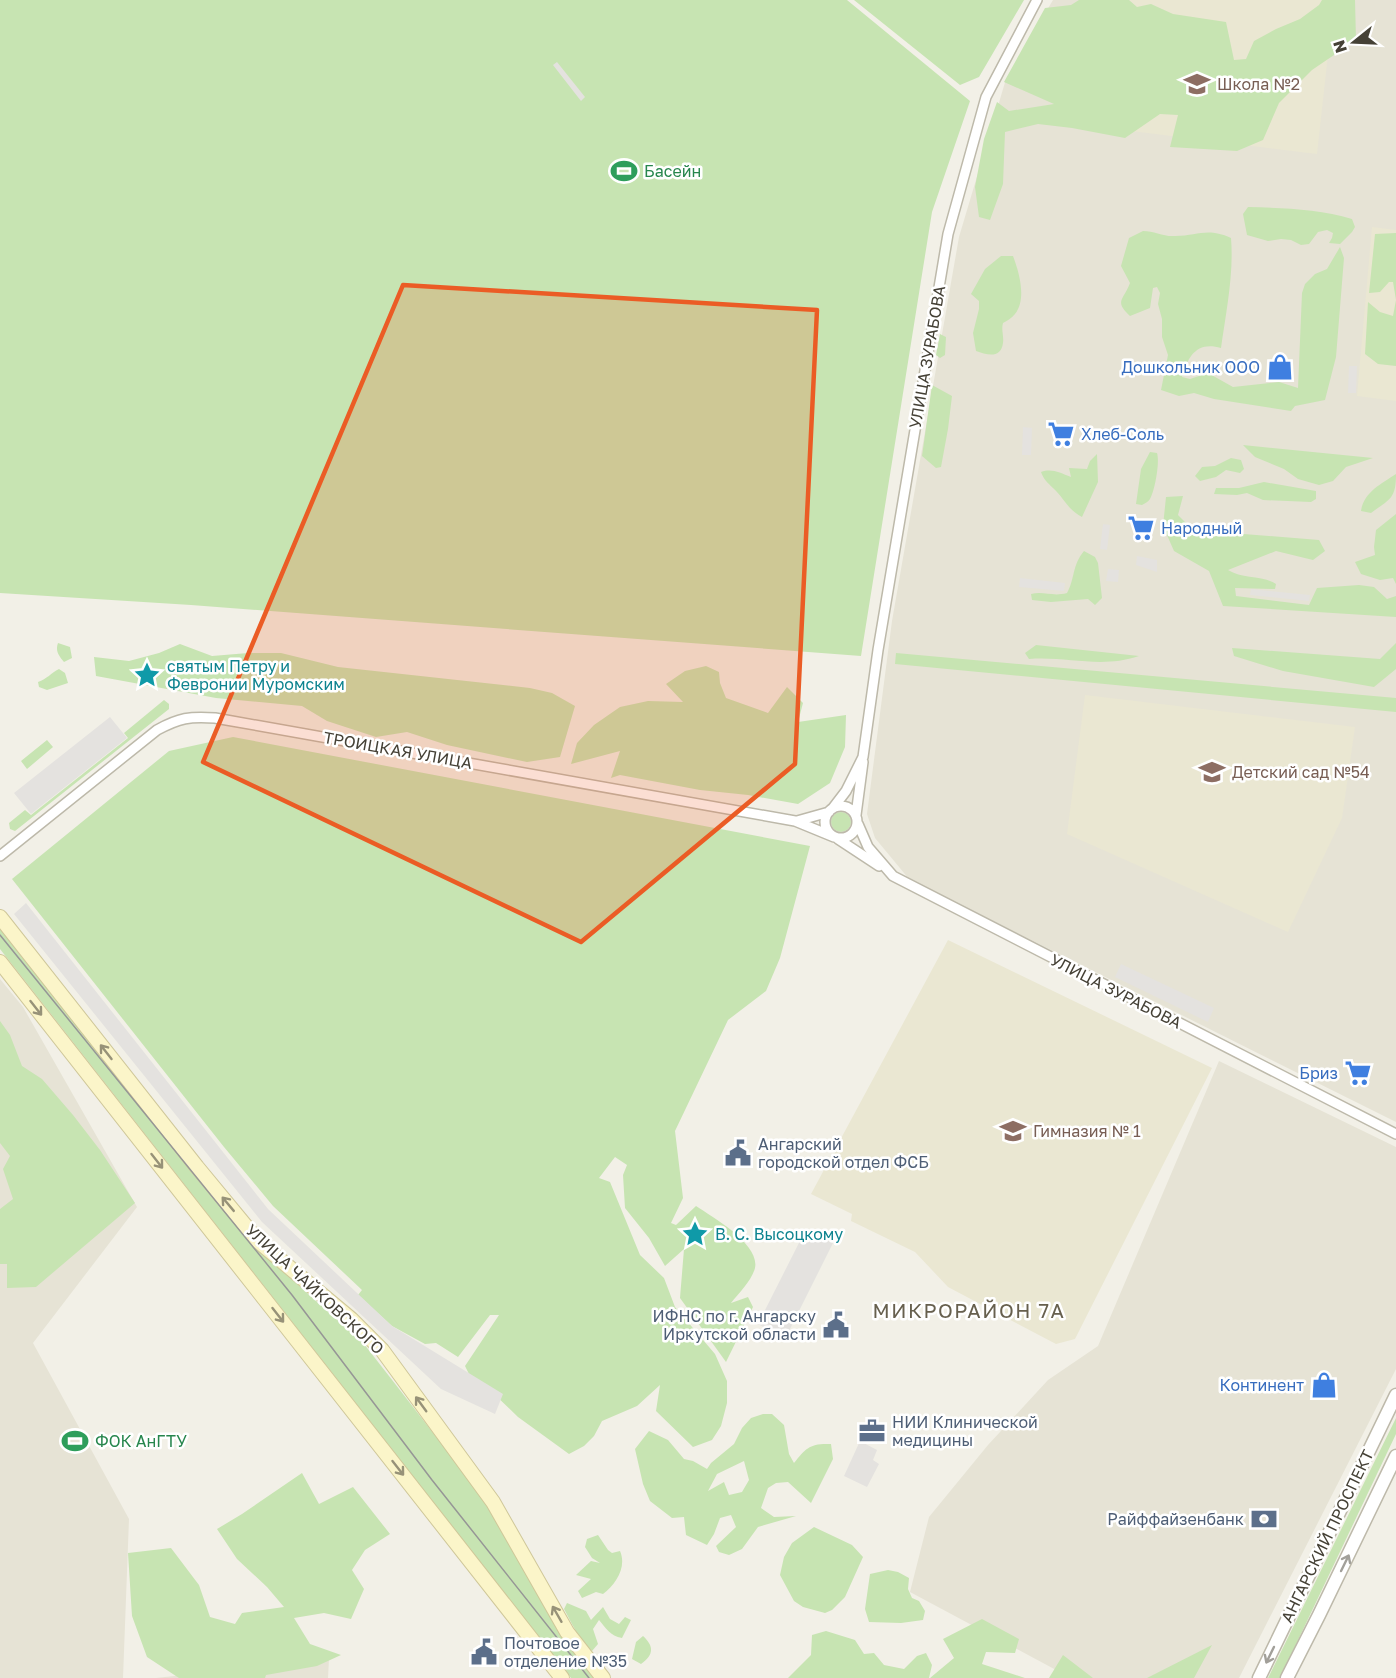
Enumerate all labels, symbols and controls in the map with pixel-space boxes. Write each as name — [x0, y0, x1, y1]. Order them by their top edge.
north arrow — [1324, 12, 1384, 72]
text: N — [1328, 38, 1351, 56]
school or university icon: Школа №2 — [1182, 69, 1212, 99]
place label: Школа №2 — [1217, 74, 1300, 94]
sports icon: Басейн — [609, 156, 639, 186]
place label: Басейн — [644, 161, 701, 181]
street label: УЛИЦА ЗУРАБОВА — [905, 284, 949, 430]
shop icon: Дошкольник ООО — [1265, 352, 1295, 382]
place label: Дошкольник ООО — [1122, 357, 1260, 377]
supermarket icon: Хлеб-Соль — [1046, 419, 1076, 449]
place label: Хлеб-Соль — [1081, 424, 1164, 444]
supermarket icon: Народный — [1126, 513, 1156, 543]
place label: Народный — [1161, 518, 1242, 538]
place label: святым Петру и Февронии Муромским — [167, 656, 345, 694]
place icon: святым Петру и Февронии Муромским — [132, 660, 162, 690]
street label: ТРОИЦКАЯ УЛИЦА — [322, 727, 474, 773]
school or university icon: Детский сад №54 — [1197, 757, 1227, 787]
place label: Детский сад №54 — [1232, 762, 1370, 782]
street label: УЛИЦА ЗУРАБОВА — [1047, 949, 1185, 1033]
one-way arrow — [30, 1000, 43, 1016]
one-way arrow — [99, 1045, 112, 1061]
supermarket icon: Бриз — [1343, 1058, 1373, 1088]
place label: Бриз — [1299, 1063, 1338, 1083]
school or university icon: Гимназия № 1 — [998, 1116, 1028, 1146]
place label: Гимназия № 1 — [1033, 1121, 1141, 1141]
place label: Ангарский городской отдел ФСБ — [758, 1134, 929, 1172]
public building icon: Ангарский городской отдел ФСБ — [723, 1138, 753, 1168]
one-way arrow — [150, 1153, 163, 1169]
one-way arrow — [221, 1197, 235, 1212]
place icon: В. С. Высоцкому — [680, 1219, 710, 1249]
street label: УЛИЦА ЧАЙКОВСКОГО — [242, 1220, 388, 1358]
place label: В. С. Высоцкому — [715, 1224, 843, 1244]
district label: МИКРОРАЙОН 7А — [873, 1298, 1065, 1322]
one-way arrow — [271, 1306, 284, 1322]
place label: ИФНС по г. Ангарску Иркутской области — [652, 1306, 816, 1344]
public building icon: ИФНС по г. Ангарску Иркутской области — [821, 1310, 851, 1340]
shop icon: Континент — [1309, 1370, 1339, 1400]
place label: Континент — [1220, 1375, 1304, 1395]
one-way arrow — [415, 1396, 427, 1412]
place label: НИИ Клинической медицины — [892, 1412, 1038, 1450]
office icon: НИИ Клинической медицины — [857, 1416, 887, 1446]
sports icon: ФОК АнГТУ — [60, 1426, 90, 1456]
place label: ФОК АнГТУ — [95, 1431, 187, 1451]
street label: АНГАРСКИЙ ПРОСПЕКТ — [1276, 1446, 1378, 1626]
one-way arrow — [392, 1460, 405, 1476]
bank icon: Райффайзенбанк — [1249, 1504, 1279, 1534]
place label: Райффайзенбанк — [1107, 1509, 1244, 1529]
one-way arrow — [1339, 1554, 1351, 1572]
one-way arrow — [551, 1606, 563, 1623]
place label: Почтовое отделение №35 — [504, 1633, 627, 1671]
public building icon: Почтовое отделение №35 — [469, 1637, 499, 1667]
one-way arrow — [1264, 1646, 1275, 1664]

